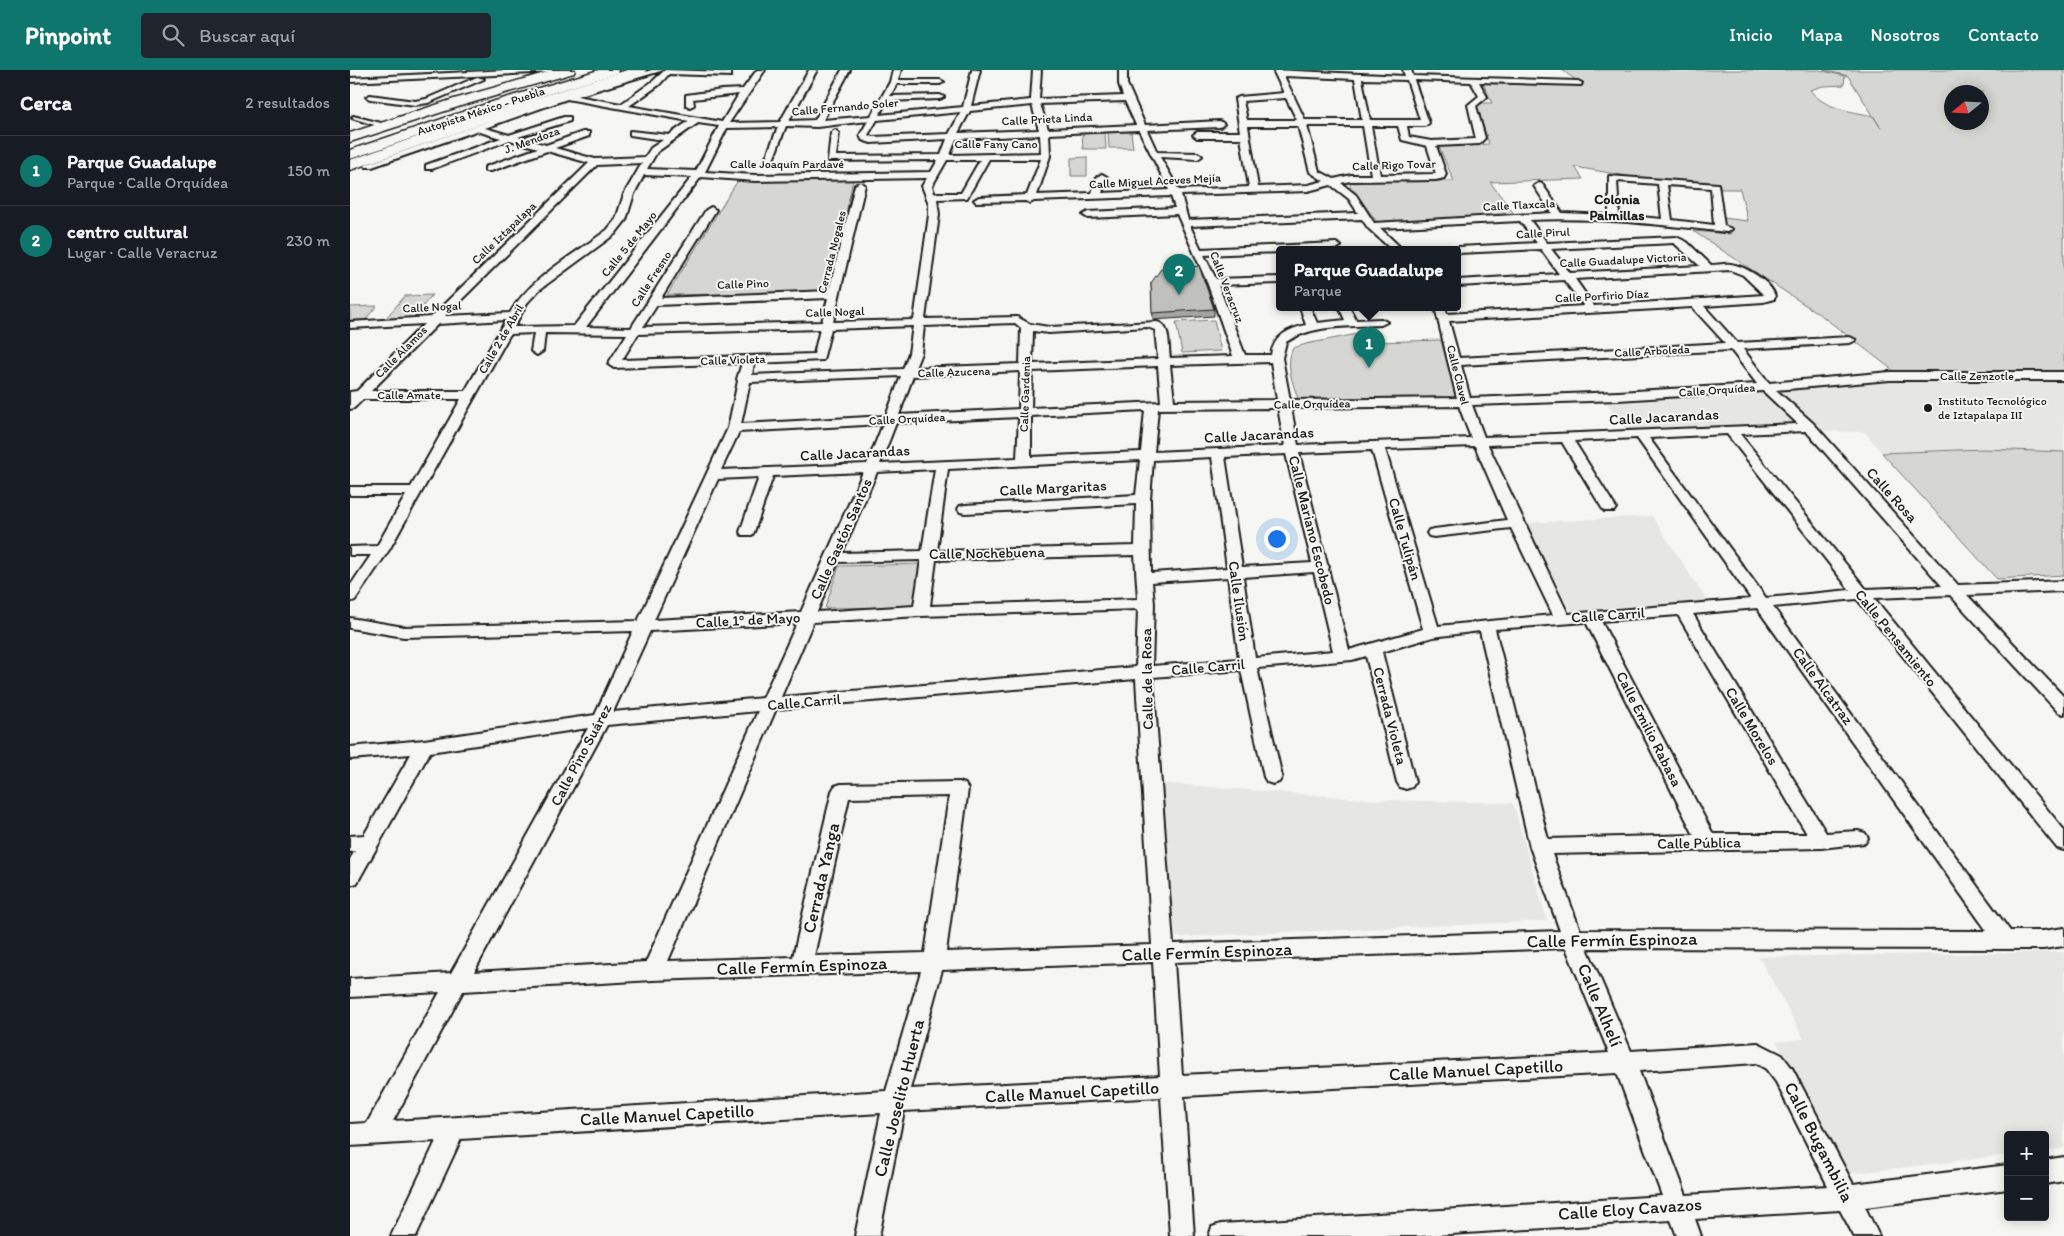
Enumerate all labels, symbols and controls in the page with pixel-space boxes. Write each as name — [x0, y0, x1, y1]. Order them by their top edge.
search box — [141, 13, 491, 58]
text: Pinpoint — [25, 21, 111, 50]
icon: search — [159, 21, 187, 49]
text: Buscar aquí — [199, 24, 295, 47]
text: Inicio — [1729, 24, 1773, 46]
text: Mapa — [1801, 24, 1843, 46]
text: Nosotros — [1871, 24, 1940, 46]
text: Contacto — [1968, 24, 2039, 46]
street label: Autopista México - Puebla — [415, 83, 547, 138]
north arrow — [1944, 85, 1989, 130]
text: Cerca — [20, 90, 72, 115]
text: 2 resultados — [245, 93, 330, 112]
street label: Calle Fernando Soler — [791, 95, 899, 119]
street label: Calle Prieta Linda — [1001, 110, 1094, 128]
street label: J. Mendoza — [502, 123, 562, 157]
street label: Calle Fany Cano — [954, 137, 1038, 151]
text: Parque Guadalupe — [67, 150, 216, 173]
street label: Calle Joaquín Pardavé — [730, 157, 844, 171]
street label: Calle Rigo Tovar — [1352, 157, 1437, 173]
text: 1 — [32, 161, 40, 180]
text: 150 m — [287, 161, 330, 180]
street label: Calle Miguel Aceves Mejía — [1089, 171, 1222, 191]
text: Parque · Calle Orquídea — [67, 173, 228, 192]
district label: Colonia Palmillas — [1589, 191, 1645, 224]
street label: Calle Tlaxcala — [1482, 196, 1556, 214]
street label: Calle Iztapalapa — [469, 198, 540, 267]
street label: Calle 5 de Mayo — [598, 208, 660, 280]
street label: Cerrada Nogales — [815, 209, 849, 295]
text: centro cultural — [67, 220, 188, 243]
street label: Calle Pirul — [1516, 225, 1571, 241]
text: 2 — [32, 231, 40, 250]
text: 230 m — [286, 231, 330, 250]
text: Lugar · Calle Veracruz — [67, 243, 217, 262]
popup — [1276, 246, 1461, 311]
street label: Calle Fresno — [628, 248, 674, 310]
street label: Calle Veracruz — [1207, 249, 1247, 325]
street label: Calle Guadalupe Victoria — [1559, 250, 1687, 270]
pin: 2 — [1163, 254, 1195, 295]
text: Parque Guadalupe — [1294, 258, 1443, 281]
street label: Calle Pino — [717, 276, 769, 292]
text: Parque — [1294, 281, 1342, 300]
street label: Calle Porfirio Díaz — [1555, 287, 1650, 305]
street label: Calle Nogal — [402, 298, 463, 316]
street label: Calle 2 de Abril — [475, 301, 527, 376]
street label: Calle Nogal — [805, 304, 865, 320]
street label: Calle Álamos — [372, 323, 430, 381]
pin: 1 — [1353, 327, 1385, 368]
street label: Calle Arboleda — [1614, 342, 1690, 360]
street label: Calle Clavel — [1444, 344, 1472, 407]
street label: Calle Violeta — [700, 352, 767, 368]
street label: Calle Gardenia — [1017, 355, 1033, 432]
street label: Calle Azucena — [917, 364, 991, 380]
street label: Calle Zenzotle — [1940, 369, 2014, 383]
street label: Calle Orquídea — [1678, 380, 1756, 400]
street label: Calle Amate — [377, 388, 441, 402]
place label: Instituto Tecnológico de Iztapalapa III — [1938, 394, 2047, 422]
street label: Calle Orquídea — [1274, 396, 1350, 412]
marker: Instituto Tecnológico de Iztapalapa III — [1922, 402, 1934, 414]
street label: Calle Jacarandas — [1609, 405, 1720, 429]
street label: Calle Orquídea — [868, 410, 946, 428]
street label: Calle Jacarandas — [1204, 423, 1315, 447]
street label: Calle Jacarandas — [800, 441, 911, 465]
street label: Calle Mariano Escobedo — [1285, 453, 1339, 607]
street label: Calle Rosa — [1863, 464, 1922, 526]
street label: Calle Gastón Santos — [806, 475, 876, 602]
street label: Calle Margaritas — [999, 476, 1107, 500]
street label: Calle Tulipán — [1385, 496, 1425, 582]
your location — [1264, 526, 1290, 552]
street label: Calle Nochebuena — [929, 543, 1045, 563]
street label: Calle Ilusión — [1224, 560, 1254, 642]
street label: Calle Pensamiento — [1851, 586, 1941, 690]
street label: Calle Carril — [1571, 603, 1646, 627]
street label: Calle 1º de Mayo — [695, 608, 801, 632]
street label: Calle de la Rosa — [1137, 628, 1157, 730]
street label: Calle Alcatraz — [1789, 644, 1857, 728]
street label: Calle Carril — [1170, 655, 1246, 679]
street label: Cerrada Violeta — [1369, 665, 1411, 767]
street label: Calle Emilio Rabasa — [1612, 668, 1686, 790]
street label: Calle Morelos — [1722, 684, 1782, 769]
street label: Calle Carril — [766, 690, 842, 714]
street label: Calle Pino Suárez — [547, 701, 616, 809]
street label: Cerrada Yanga — [798, 820, 844, 935]
street label: Calle Pública — [1657, 833, 1741, 853]
street label: Calle Fermín Espinoza — [1526, 927, 1698, 952]
street label: Calle Fermín Espinoza — [1121, 938, 1293, 966]
street label: Calle Fermín Espinoza — [716, 952, 888, 980]
street label: Calle Alhelí — [1573, 960, 1628, 1050]
street label: Calle Joselito Huerta — [869, 1016, 929, 1179]
street label: Calle Manuel Capetillo — [1388, 1054, 1564, 1086]
street label: Calle Manuel Capetillo — [984, 1076, 1160, 1108]
street label: Calle Bugambilia — [1779, 1078, 1859, 1206]
street label: Calle Manuel Capetillo — [579, 1099, 755, 1131]
map controls — [2004, 1131, 2049, 1221]
button: + — [2004, 1131, 2049, 1176]
button: − — [2004, 1176, 2049, 1221]
street label: Calle Eloy Cavazos — [1557, 1193, 1703, 1225]

